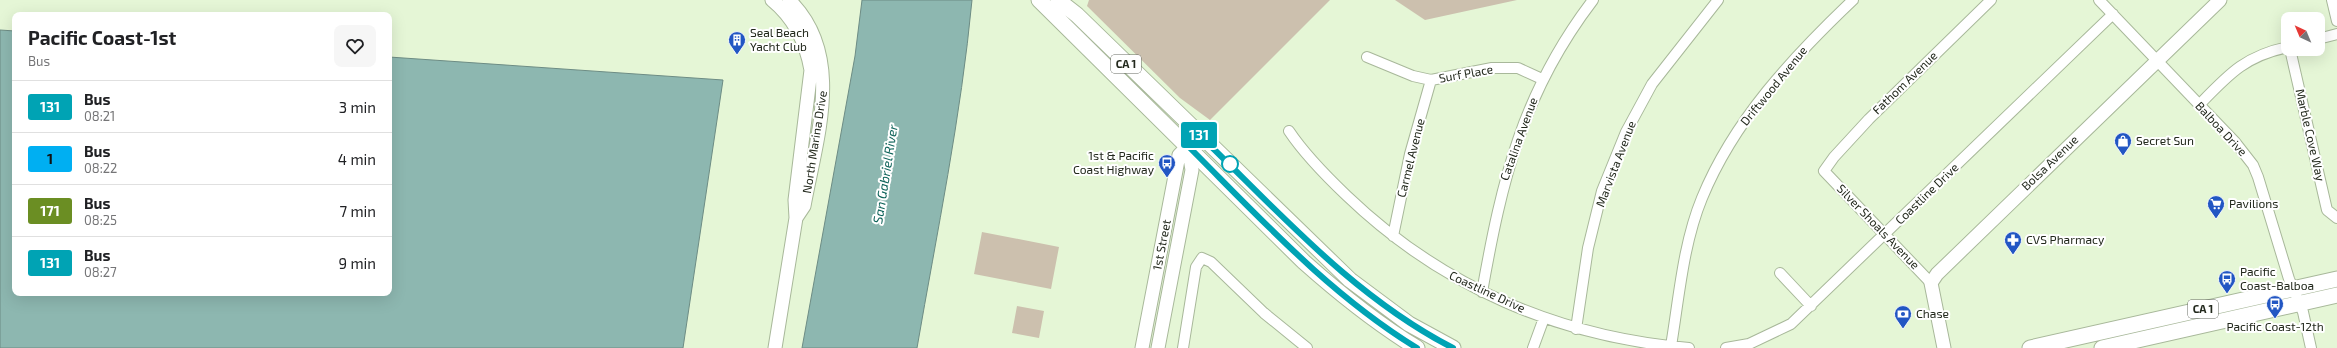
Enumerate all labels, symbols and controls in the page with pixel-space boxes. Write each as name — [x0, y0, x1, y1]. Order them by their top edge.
north arrow — [2281, 12, 2325, 56]
map controls — [2281, 12, 2325, 56]
button: heart — [334, 25, 376, 67]
place label: Seal Beach Yacht Club — [750, 25, 809, 53]
text: Pacific Coast-1st — [28, 26, 176, 49]
building icon: Seal Beach Yacht Club — [727, 30, 747, 55]
street label: Driftwood Avenue — [1737, 43, 1809, 128]
street label: Fathom Avenue — [1869, 48, 1939, 117]
text: Bus — [28, 53, 50, 69]
road number: CA 1 — [1111, 55, 1141, 73]
street label: Surf Place — [1438, 61, 1494, 85]
street label: Marble Cove Way — [2294, 87, 2329, 183]
street label: North Marina Drive — [799, 89, 829, 194]
text: Bus — [84, 90, 110, 108]
street label: Catalina Avenue — [1497, 95, 1540, 182]
text: 131 — [40, 98, 60, 115]
text: 3 min — [339, 98, 376, 116]
street label: Balboa Drive — [2193, 98, 2250, 158]
text: 08:21 — [84, 108, 115, 124]
street label: Carmel Avenue — [1393, 117, 1427, 199]
street label: Marvista Avenue — [1592, 119, 1638, 209]
water label: San Gabriel River — [869, 122, 901, 225]
line badge: 131 — [1176, 122, 1222, 148]
text: 131 — [1189, 126, 1209, 143]
shop icon: Secret Sun — [2113, 131, 2133, 156]
street label: Bolsa Avenue — [2018, 132, 2080, 193]
place label: Secret Sun — [2136, 133, 2194, 147]
text: Bus — [84, 142, 110, 160]
place label: 1st & Pacific Coast Highway — [1073, 148, 1155, 176]
text: 1 — [47, 150, 53, 167]
text: 4 min — [338, 150, 376, 168]
bus stop icon: 1st & Pacific Coast Highway — [1157, 153, 1177, 178]
unlabelled marker — [1221, 155, 1239, 173]
text: 08:22 — [84, 160, 117, 176]
street label: Coastline Drive — [1892, 160, 1961, 227]
street label: Silver Shoals Avenue — [1835, 181, 1923, 272]
text: Bus — [84, 194, 110, 212]
supermarket icon: Pavilions — [2206, 194, 2226, 219]
place label: Pavilions — [2229, 196, 2278, 210]
text: 171 — [40, 202, 60, 219]
text: 7 min — [339, 202, 376, 220]
text: 08:25 — [84, 212, 117, 228]
street label: 1st Street — [1149, 218, 1173, 271]
pharmacy icon: CVS Pharmacy — [2003, 230, 2023, 255]
place label: CVS Pharmacy — [2026, 232, 2105, 246]
text: Bus — [84, 246, 110, 264]
text: 131 — [40, 254, 60, 271]
text: 9 min — [338, 254, 376, 272]
text: 08:27 — [84, 264, 117, 280]
place label: Pacific Coast-Balboa — [2240, 264, 2314, 292]
street label: Coastline Drive — [1447, 267, 1528, 315]
bus stop icon: Pacific Coast-Balboa — [2217, 269, 2237, 294]
bus stop icon: Pacific Coast-12th — [2265, 294, 2285, 319]
road number: CA 1 — [2188, 300, 2218, 318]
bank icon: Chase — [1893, 304, 1913, 329]
place label: Chase — [1916, 306, 1949, 320]
place label: Pacific Coast-12th — [2226, 319, 2324, 333]

